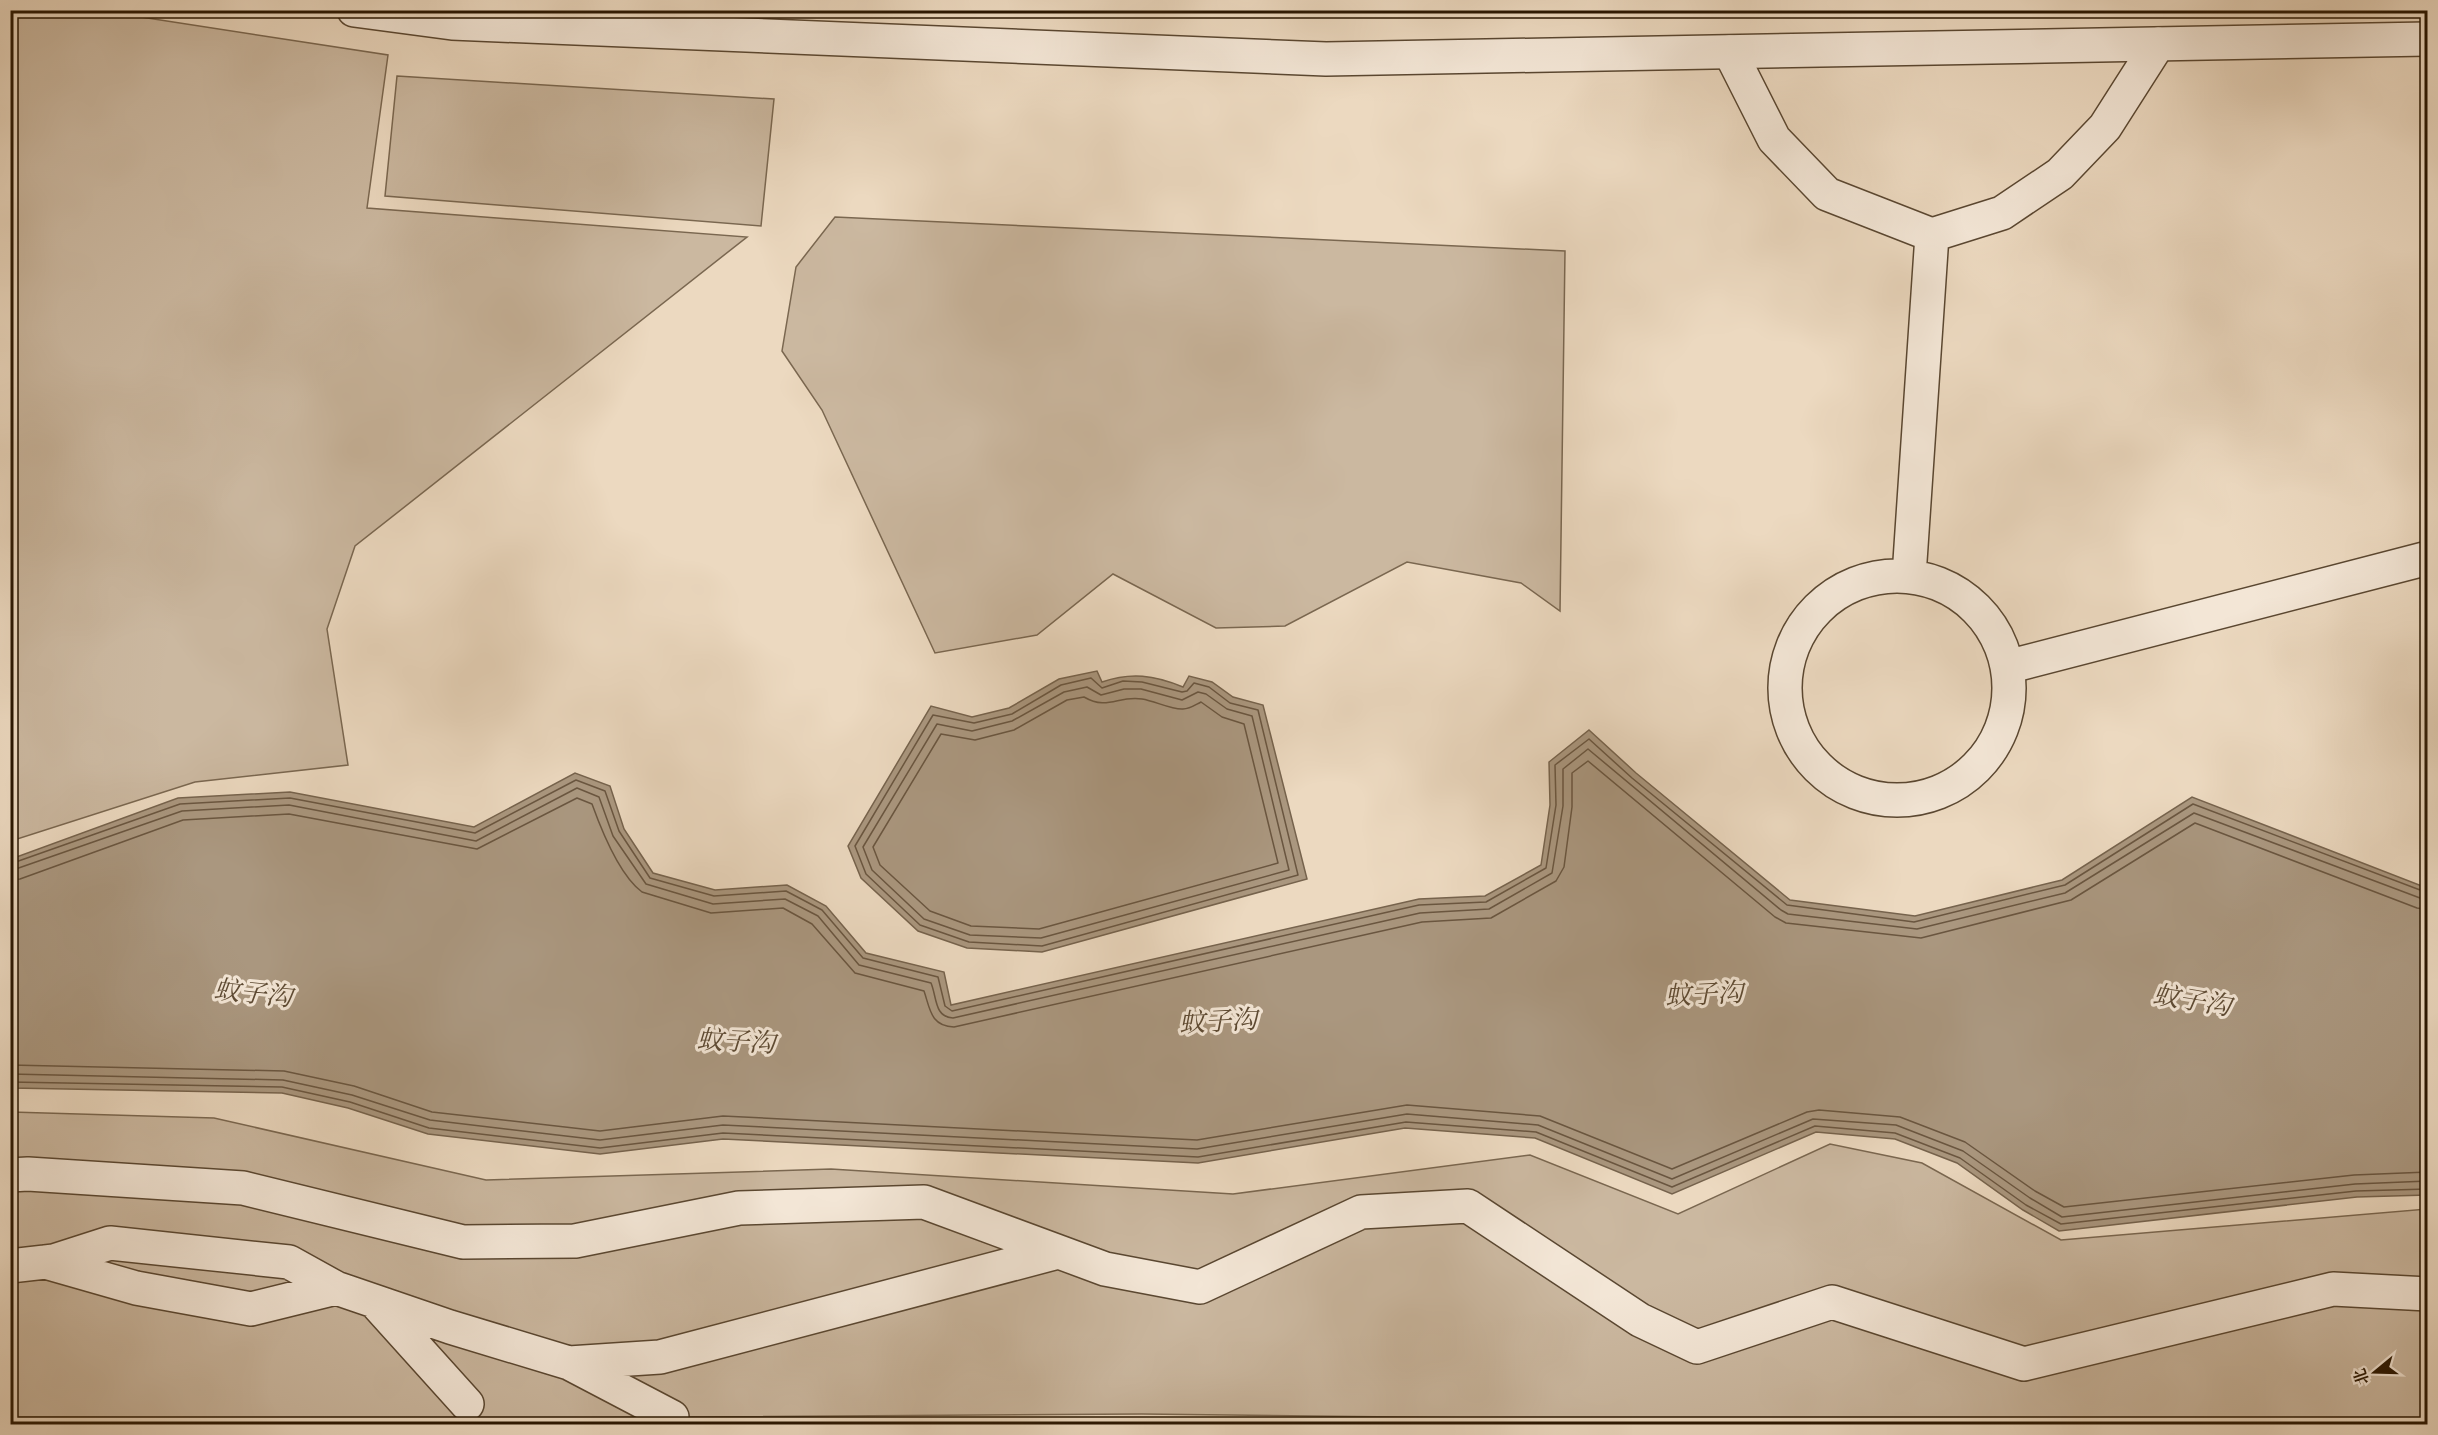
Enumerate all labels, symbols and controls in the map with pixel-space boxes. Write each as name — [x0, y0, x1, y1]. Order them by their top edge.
water label: 蚊子沟 — [212, 973, 297, 1017]
water label: 蚊子沟 — [1664, 976, 1748, 1016]
water label: 蚊子沟 — [2150, 978, 2237, 1026]
water label: 蚊子沟 — [1178, 1003, 1262, 1043]
water label: 蚊子沟 — [696, 1023, 780, 1063]
north arrow — [2345, 1342, 2405, 1402]
text: 北 — [2350, 1365, 2376, 1387]

